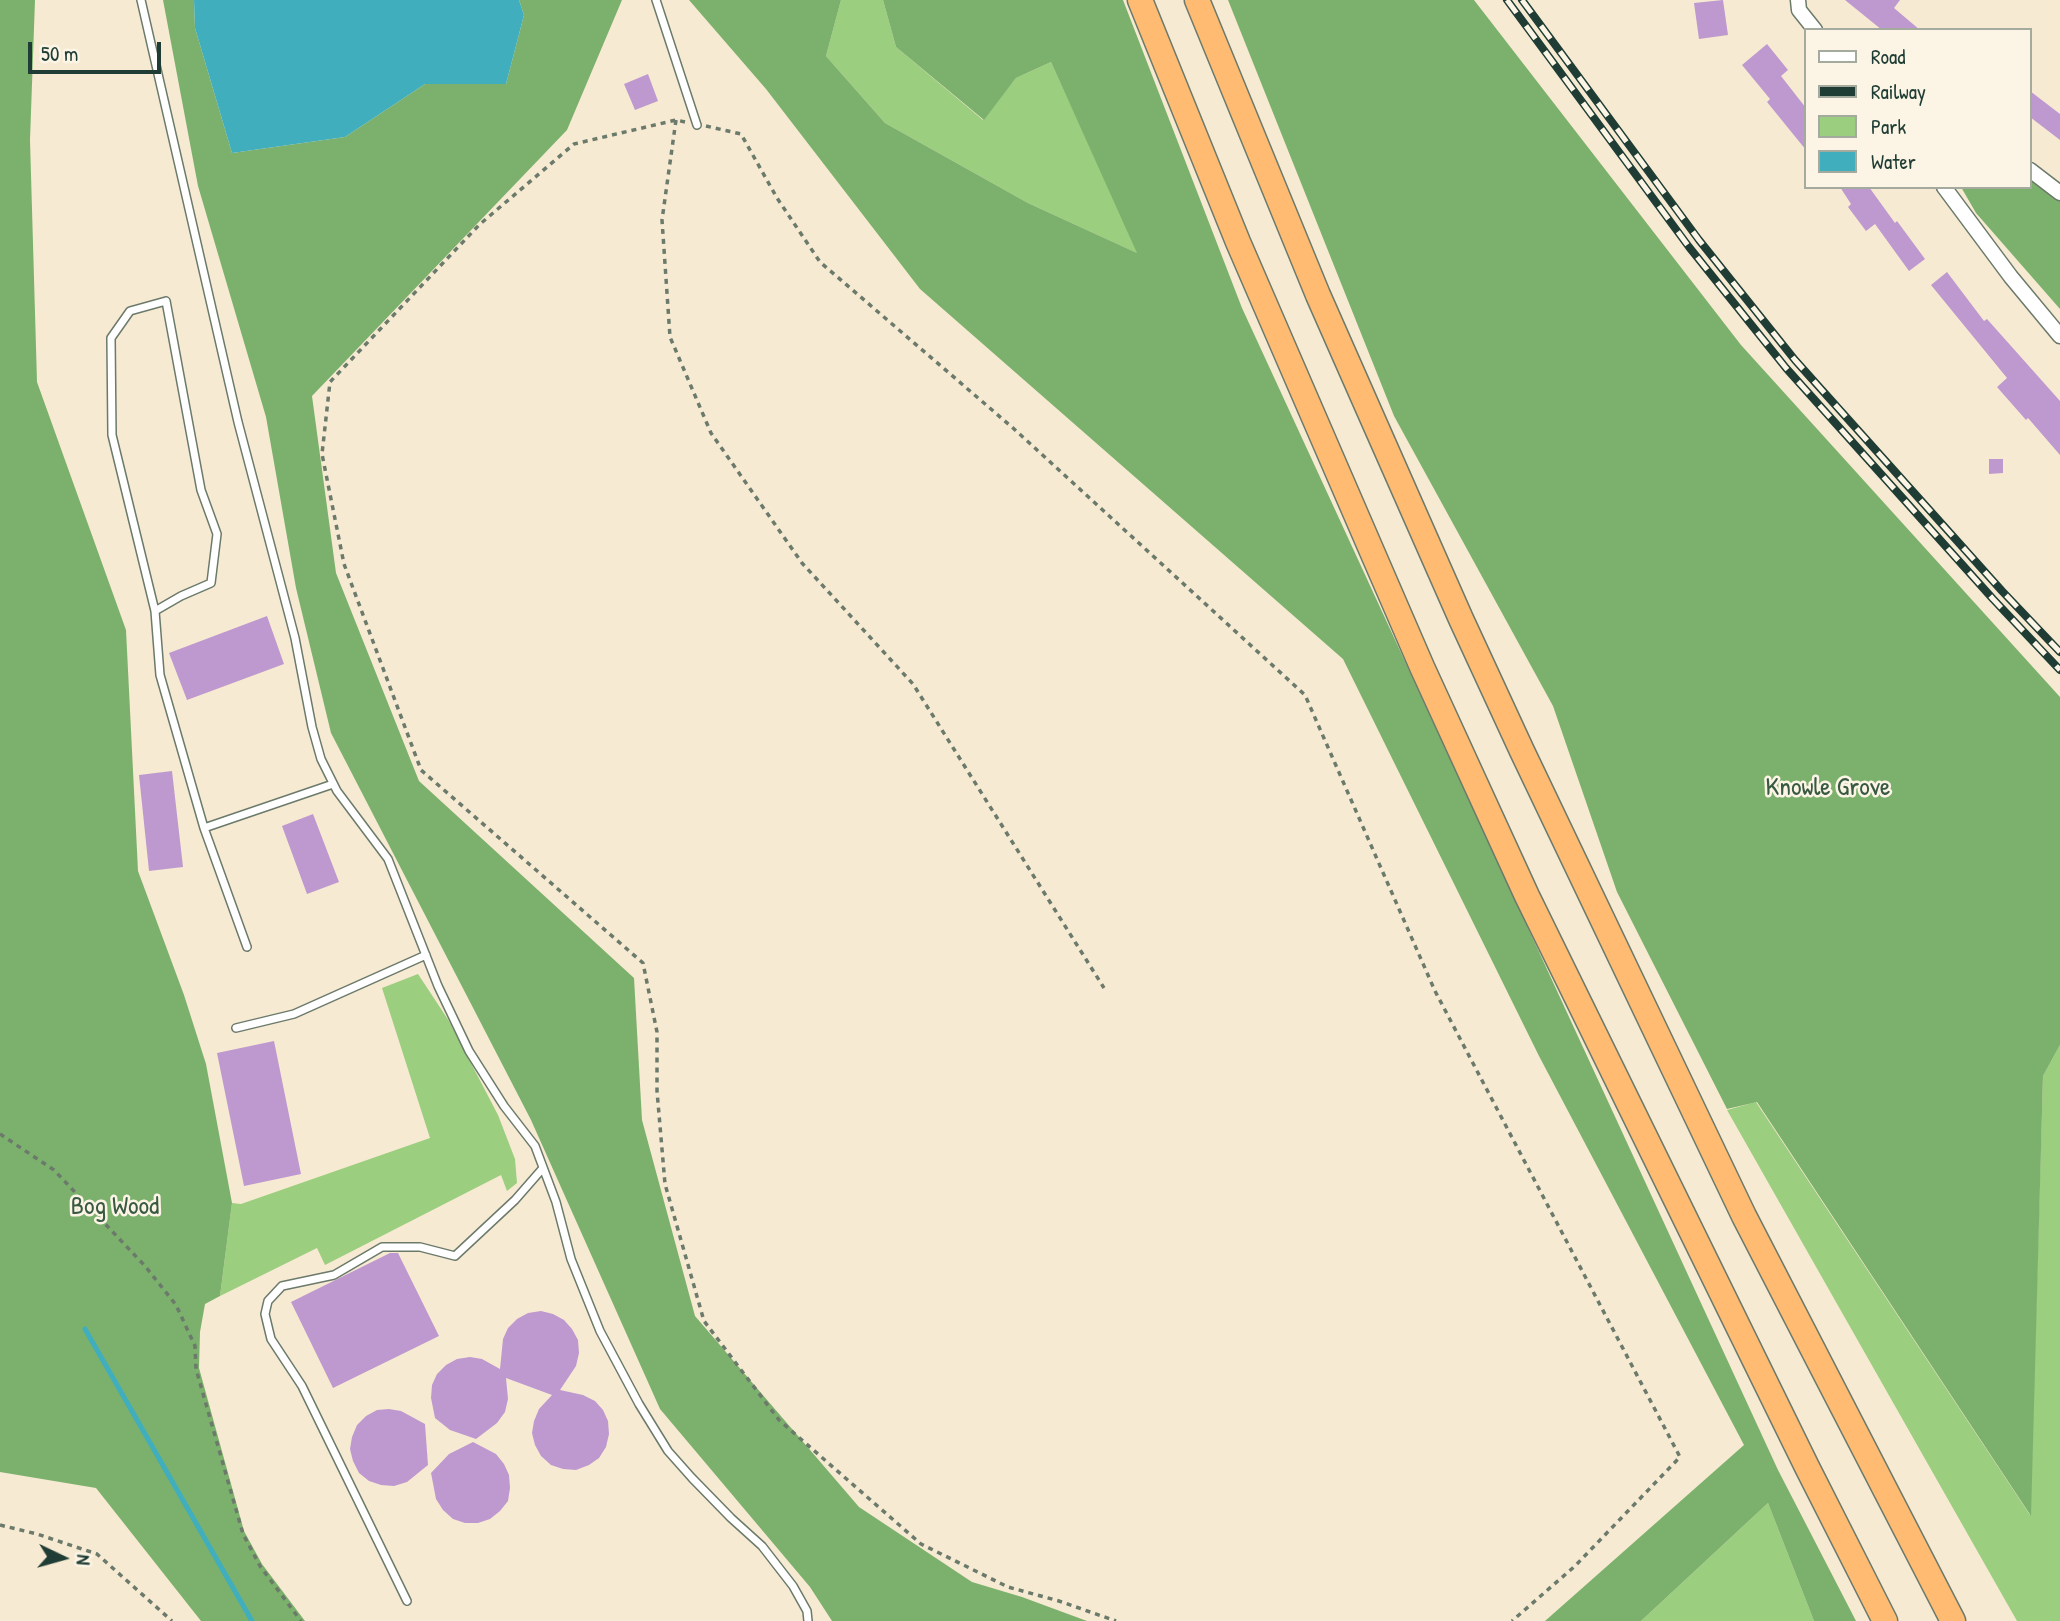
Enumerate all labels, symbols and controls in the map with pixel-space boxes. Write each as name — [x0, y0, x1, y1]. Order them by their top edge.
scale bar — [32, 28, 164, 72]
legend — [1804, 28, 2032, 189]
text: 50 m — [41, 39, 78, 68]
text: Road — [1871, 42, 1905, 71]
text: Railway — [1871, 77, 1926, 106]
text: Park — [1871, 112, 1906, 141]
text: Water — [1871, 147, 1916, 176]
park label: Knowle Grove — [1766, 772, 1890, 804]
park label: Bog Wood — [71, 1191, 159, 1223]
north arrow — [28, 1523, 98, 1593]
text: N — [71, 1554, 97, 1566]

